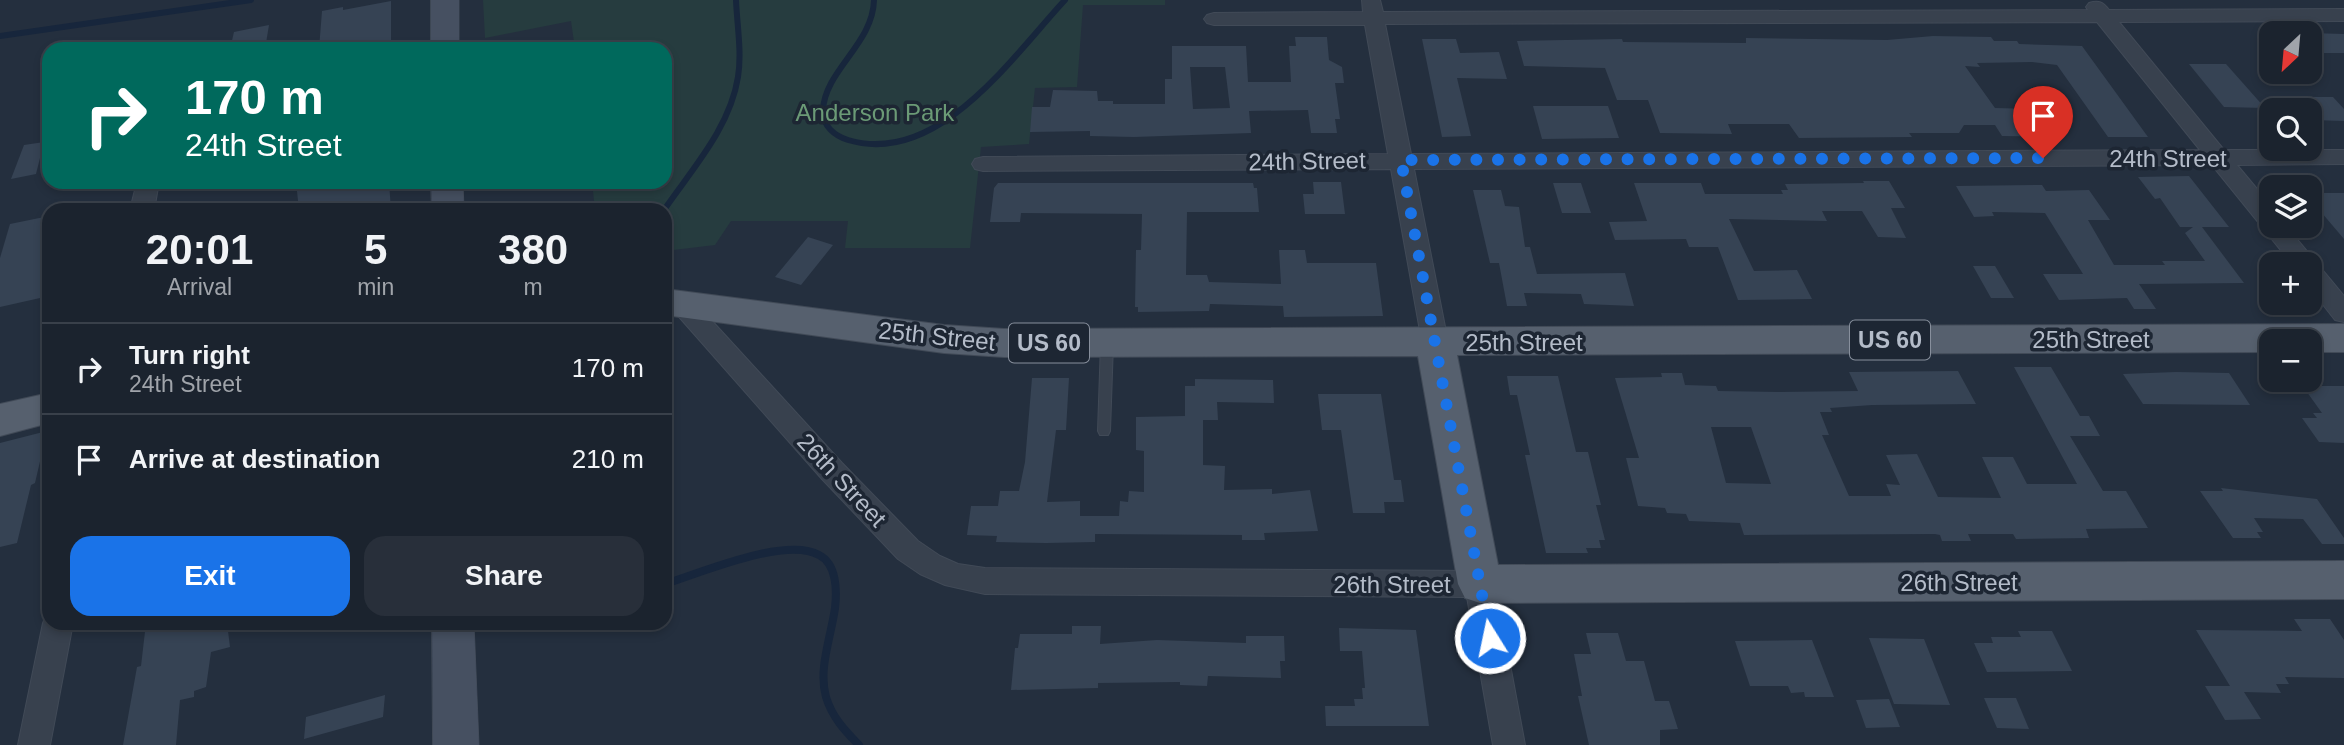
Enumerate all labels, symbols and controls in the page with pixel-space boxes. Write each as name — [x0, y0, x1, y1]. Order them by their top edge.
north arrow — [2259, 21, 2322, 84]
map controls — [2259, 21, 2322, 392]
icon: right — [70, 70, 161, 161]
text: 170 m — [185, 70, 324, 124]
pin — [2013, 86, 2073, 158]
icon: arrive — [2024, 97, 2062, 135]
button: search — [2259, 98, 2322, 161]
park label: Anderson Park — [796, 99, 955, 126]
text: 24th Street — [185, 127, 342, 163]
street label: 24th Street — [2109, 145, 2227, 172]
street label: 24th Street — [1248, 146, 1366, 176]
button: layers — [2259, 175, 2322, 238]
text: 20:01 — [146, 226, 253, 273]
text: 5 — [364, 226, 387, 273]
text: 380 — [498, 226, 568, 273]
button: + — [2259, 252, 2322, 315]
text: Arrival — [167, 274, 232, 300]
text: min — [357, 274, 394, 300]
text: m — [524, 274, 543, 300]
street label: 25th Street — [877, 316, 997, 356]
road number: US 60 — [1850, 320, 1930, 360]
road number: US 60 — [1009, 324, 1089, 362]
street label: 25th Street — [2032, 326, 2150, 353]
street label: 25th Street — [1465, 329, 1583, 356]
button: − — [2259, 329, 2322, 392]
text: Turn right — [129, 340, 250, 370]
icon: right — [70, 350, 108, 388]
text: 170 m — [572, 353, 644, 383]
text: 24th Street — [129, 371, 242, 397]
street label: 26th Street — [792, 428, 892, 532]
icon: arrive — [70, 441, 108, 479]
text: Arrive at destination — [129, 444, 380, 474]
text: 210 m — [572, 444, 644, 474]
button: Exit — [70, 536, 350, 616]
button: Share — [364, 536, 644, 616]
street label: 26th Street — [1900, 569, 2018, 596]
street label: 26th Street — [1333, 571, 1451, 598]
position arrow — [1453, 601, 1527, 675]

